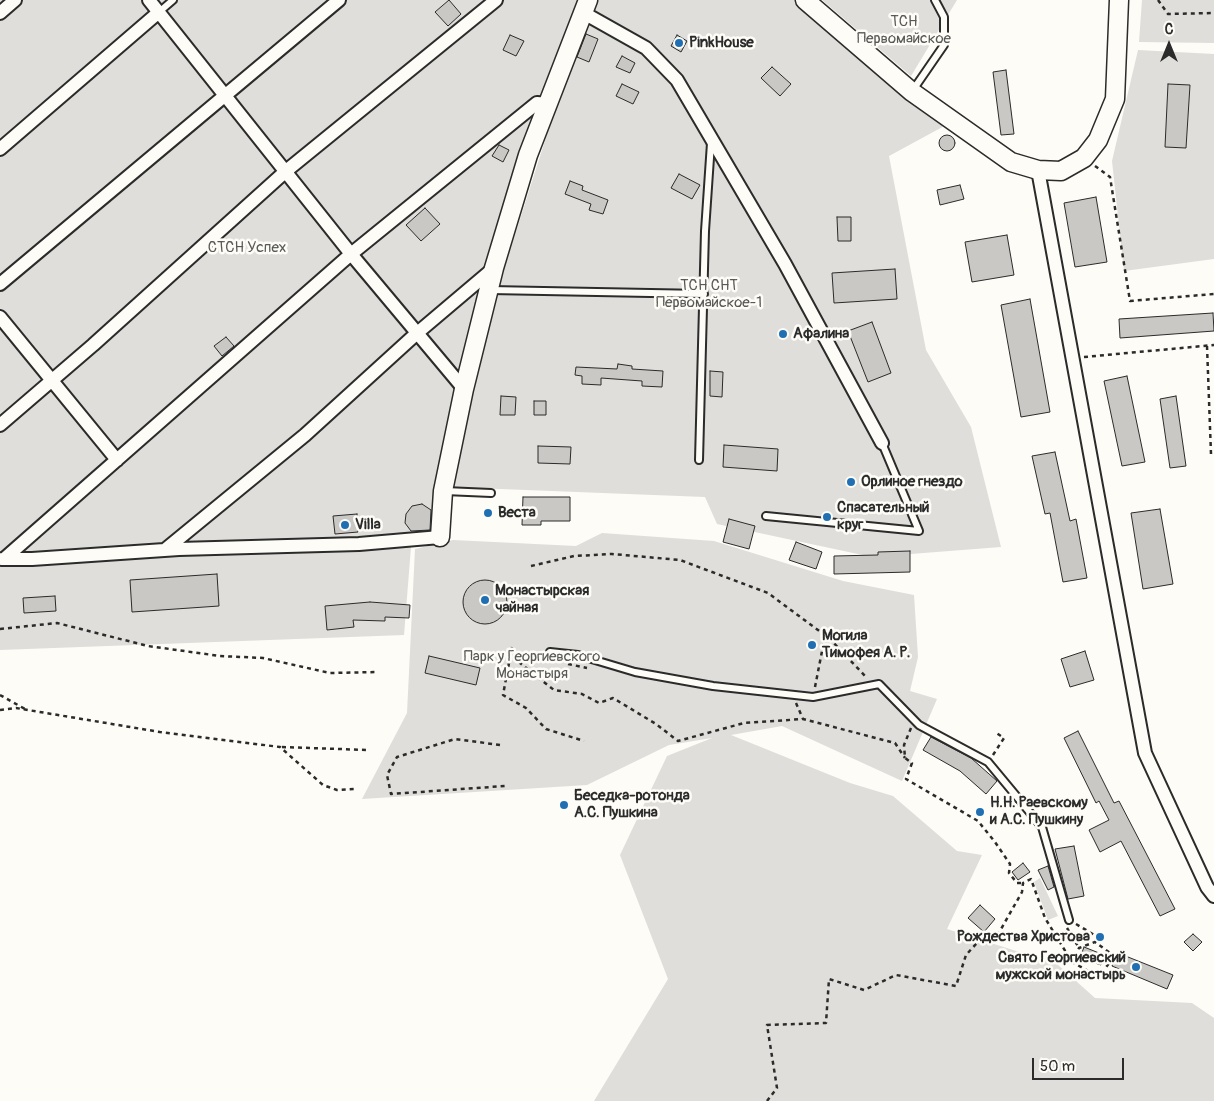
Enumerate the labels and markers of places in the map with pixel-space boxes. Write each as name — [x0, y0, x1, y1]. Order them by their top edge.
place label: PinkHouse — [689, 34, 754, 52]
marker: PinkHouse — [673, 37, 685, 49]
place label: Афалина — [793, 325, 849, 343]
marker: Афалина — [777, 328, 789, 340]
place label: Орлиное гнездо — [861, 473, 963, 491]
marker: Орлиное гнездо — [845, 476, 857, 488]
place label: Спасательный круг — [837, 499, 929, 534]
place label: Веста — [498, 504, 536, 522]
marker: Веста — [482, 507, 494, 519]
marker: Спасательный круг — [821, 511, 833, 523]
place label: Villa — [355, 516, 381, 534]
marker: Villa — [339, 519, 351, 531]
place label: Монастырская чайная — [495, 582, 589, 617]
marker: Монастырская чайная — [479, 594, 491, 606]
place label: Могила Тимофея А. Р. — [822, 627, 910, 662]
marker: Могила Тимофея А. Р. — [806, 639, 818, 651]
place label: Беседка-ротонда А.С. Пушкина — [574, 787, 690, 822]
place label: Н.Н. Раевскому и А.С. Пушкину — [990, 794, 1088, 829]
marker: Беседка-ротонда А.С. Пушкина — [558, 799, 570, 811]
marker: Н.Н. Раевскому и А.С. Пушкину — [974, 806, 986, 818]
place label: Рождества Христова — [957, 928, 1090, 946]
marker: Рождества Христова — [1094, 931, 1106, 943]
place label: Свято Георгиевский мужской монастырь — [995, 949, 1126, 984]
marker: Свято Георгиевский мужской монастырь — [1130, 961, 1142, 973]

